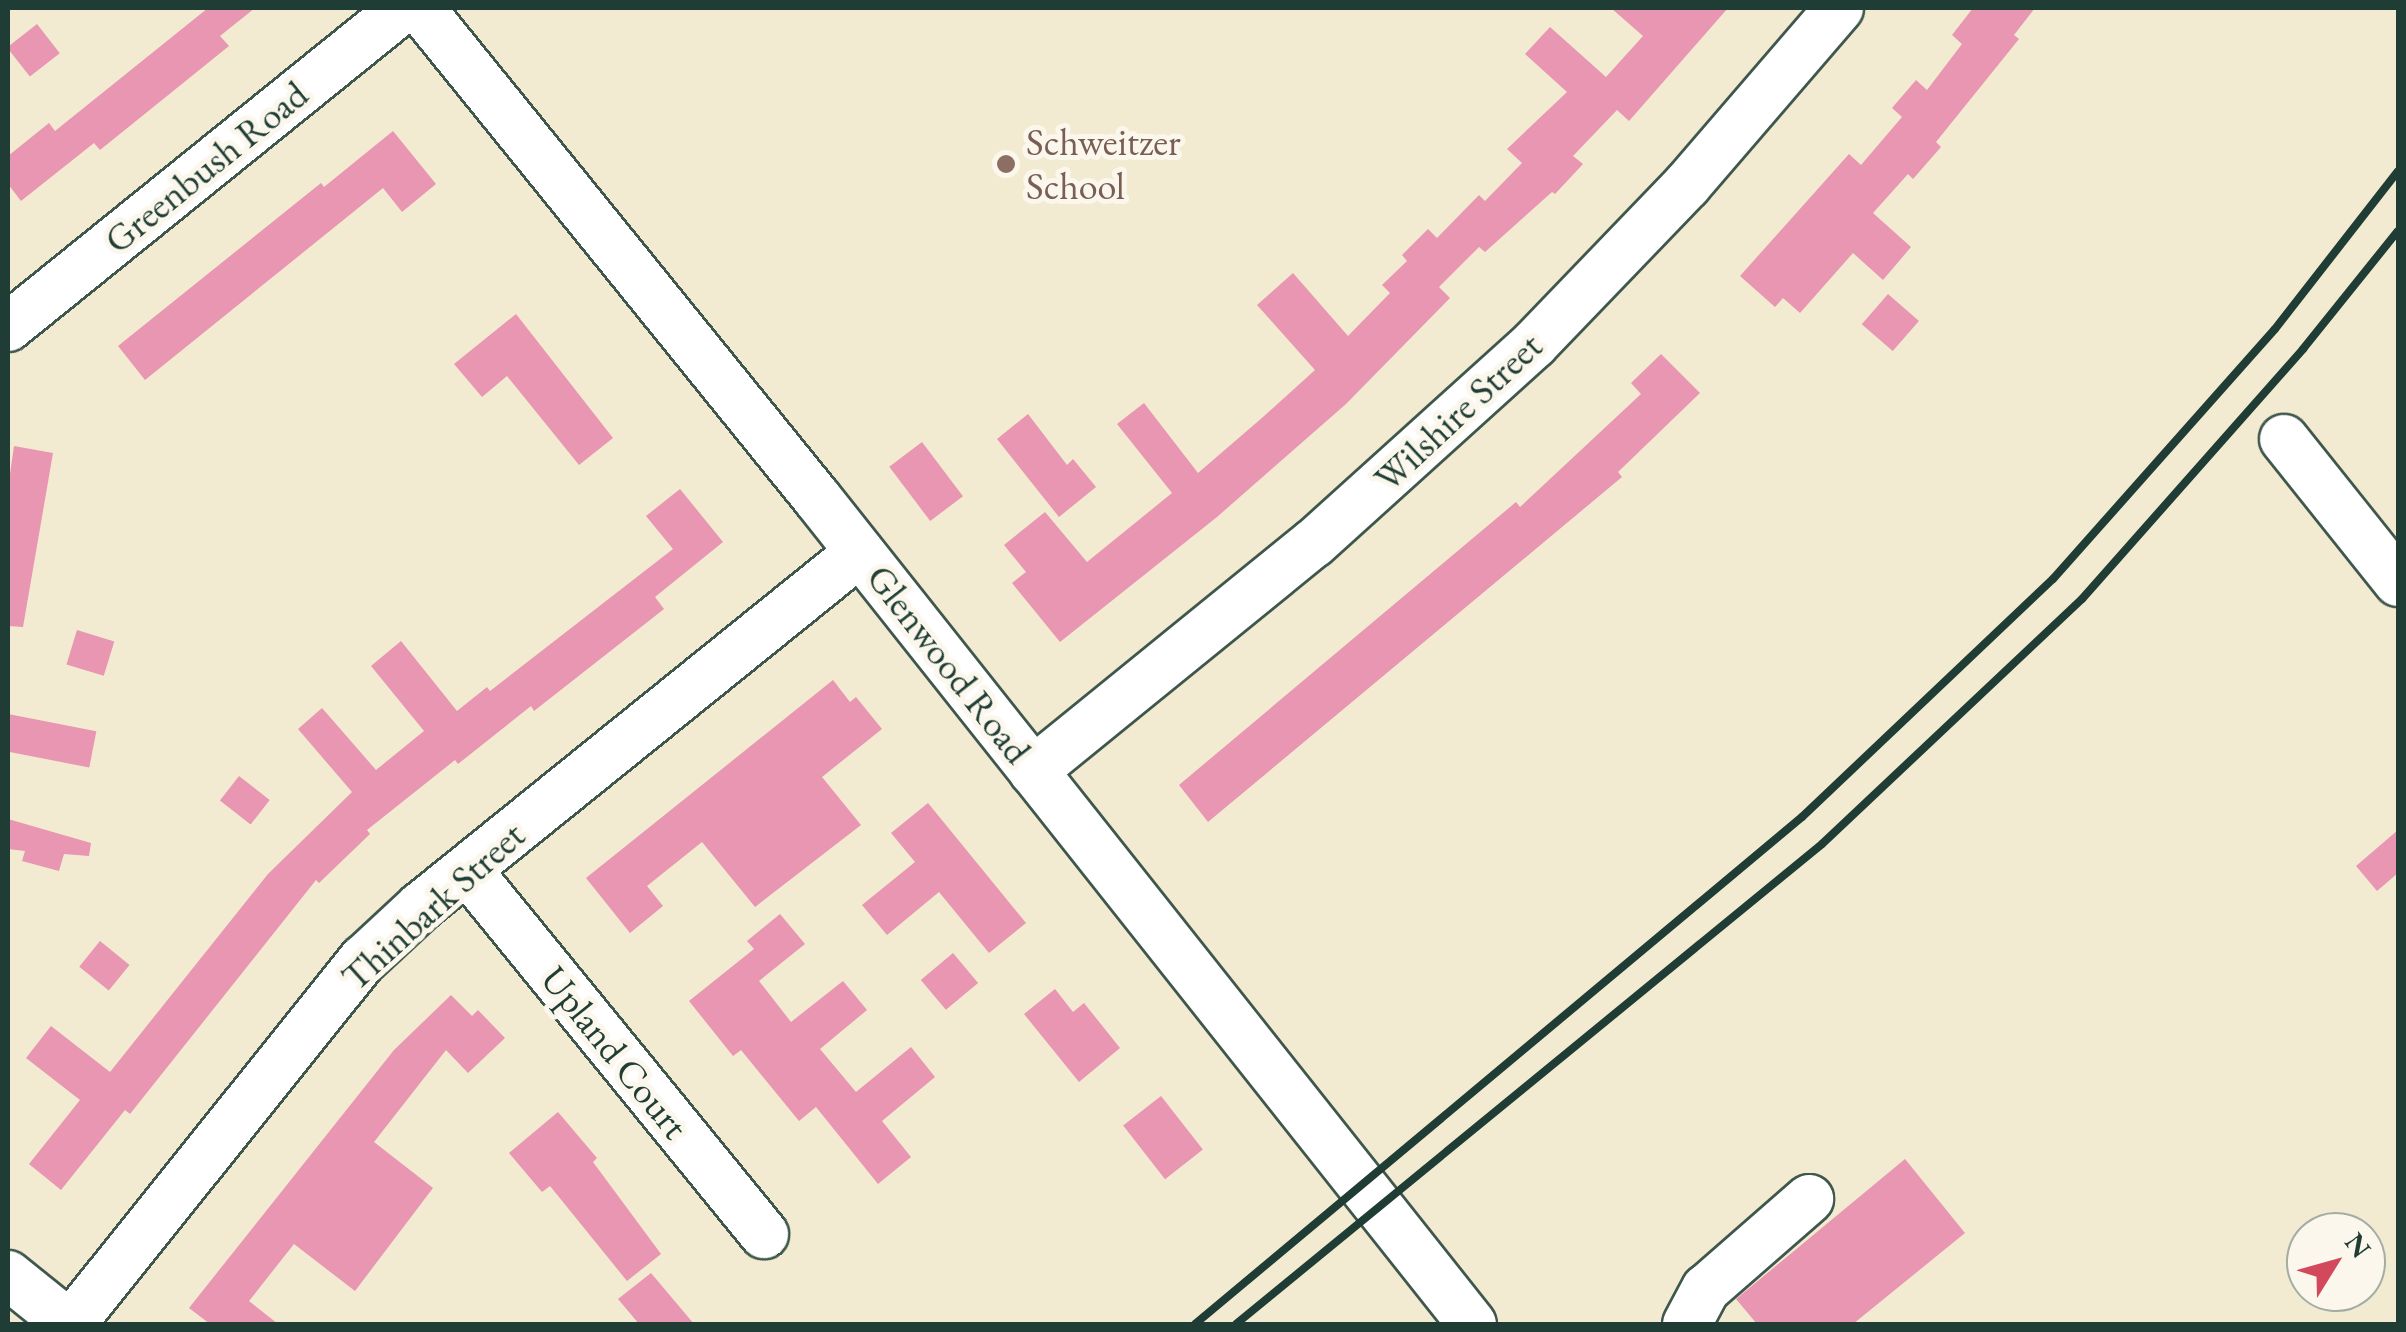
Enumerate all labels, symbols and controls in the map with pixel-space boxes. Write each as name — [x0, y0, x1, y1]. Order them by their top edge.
street label: Greenbush Road — [95, 71, 317, 263]
place label: Schweitzer School — [1026, 119, 1181, 208]
marker: Schweitzer School — [995, 153, 1017, 175]
street label: Wilshire Street — [1365, 323, 1551, 501]
street label: Glenwood Road — [857, 555, 1041, 773]
street label: Thinbark Street — [332, 812, 534, 1000]
street label: Upland Court — [532, 957, 698, 1147]
north arrow — [2286, 1212, 2386, 1312]
text: N — [2337, 1225, 2380, 1265]

